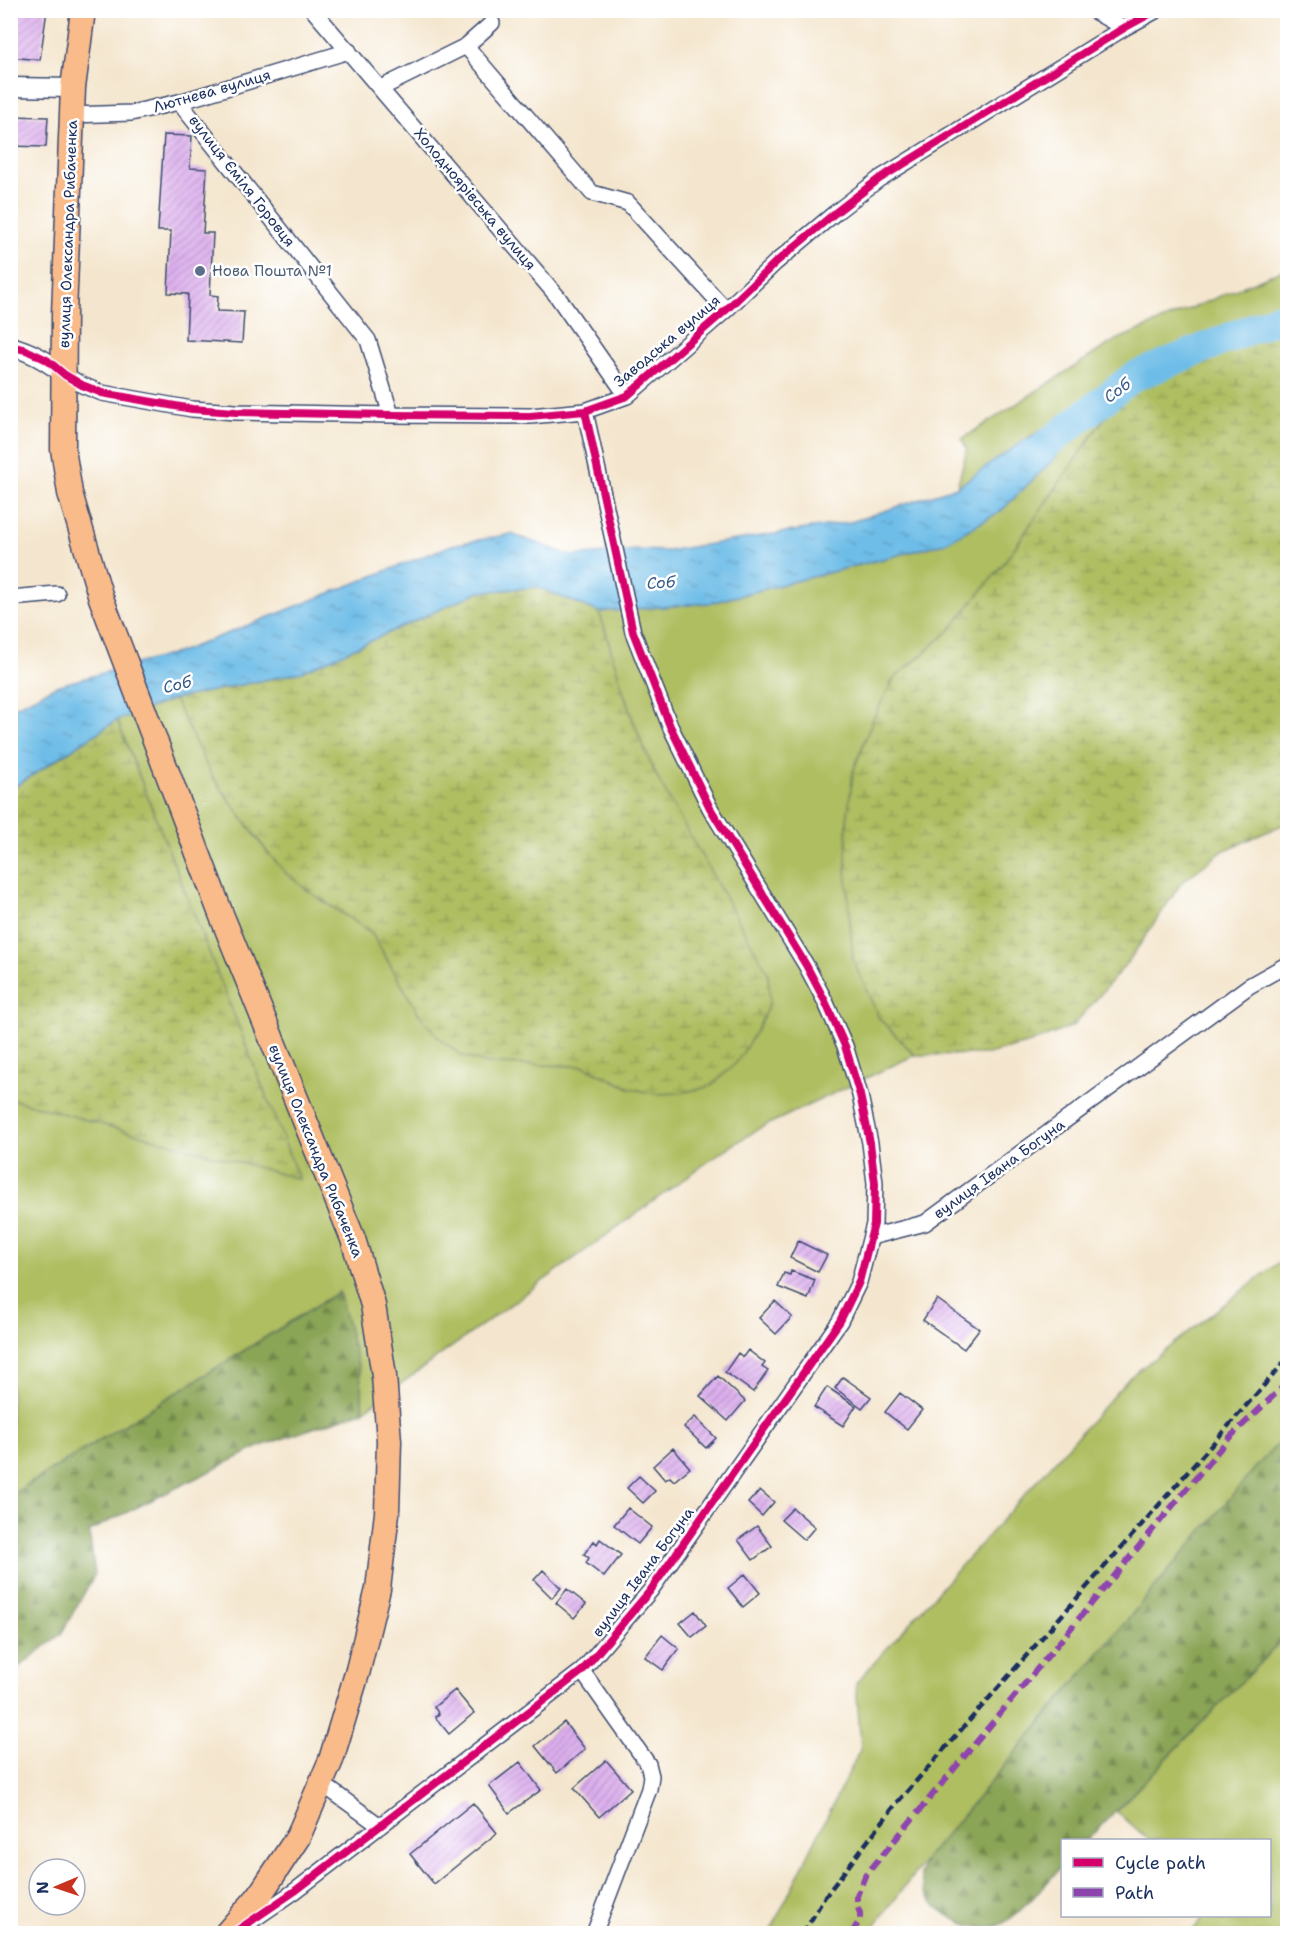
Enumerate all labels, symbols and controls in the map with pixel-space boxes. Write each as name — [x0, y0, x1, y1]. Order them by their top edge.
street label: Лютнева вулиця — [151, 65, 273, 117]
street label: вулиця Єміля Горовця — [184, 111, 300, 251]
street label: вулиця Олександра Рибаченка — [54, 119, 82, 348]
street label: Холодноярівська вулиця — [409, 124, 541, 274]
place label: Нова Пошта №1 — [212, 261, 332, 281]
marker: Нова Пошта №1 — [193, 264, 207, 278]
street label: Заводська вулиця — [609, 290, 725, 392]
water label: Соб — [1099, 373, 1136, 408]
water label: Соб — [646, 571, 677, 594]
water label: Соб — [161, 671, 195, 698]
street label: вулиця Олександра Рибаченка — [264, 1041, 368, 1261]
street label: вулиця Івана Богуна — [929, 1114, 1069, 1223]
street label: вулиця Івана Богуна — [588, 1503, 699, 1641]
legend — [1061, 1839, 1271, 1917]
text: Cycle path — [1115, 1851, 1206, 1875]
north arrow — [27, 1857, 87, 1917]
text: N — [32, 1881, 53, 1894]
text: Path — [1115, 1881, 1154, 1905]

